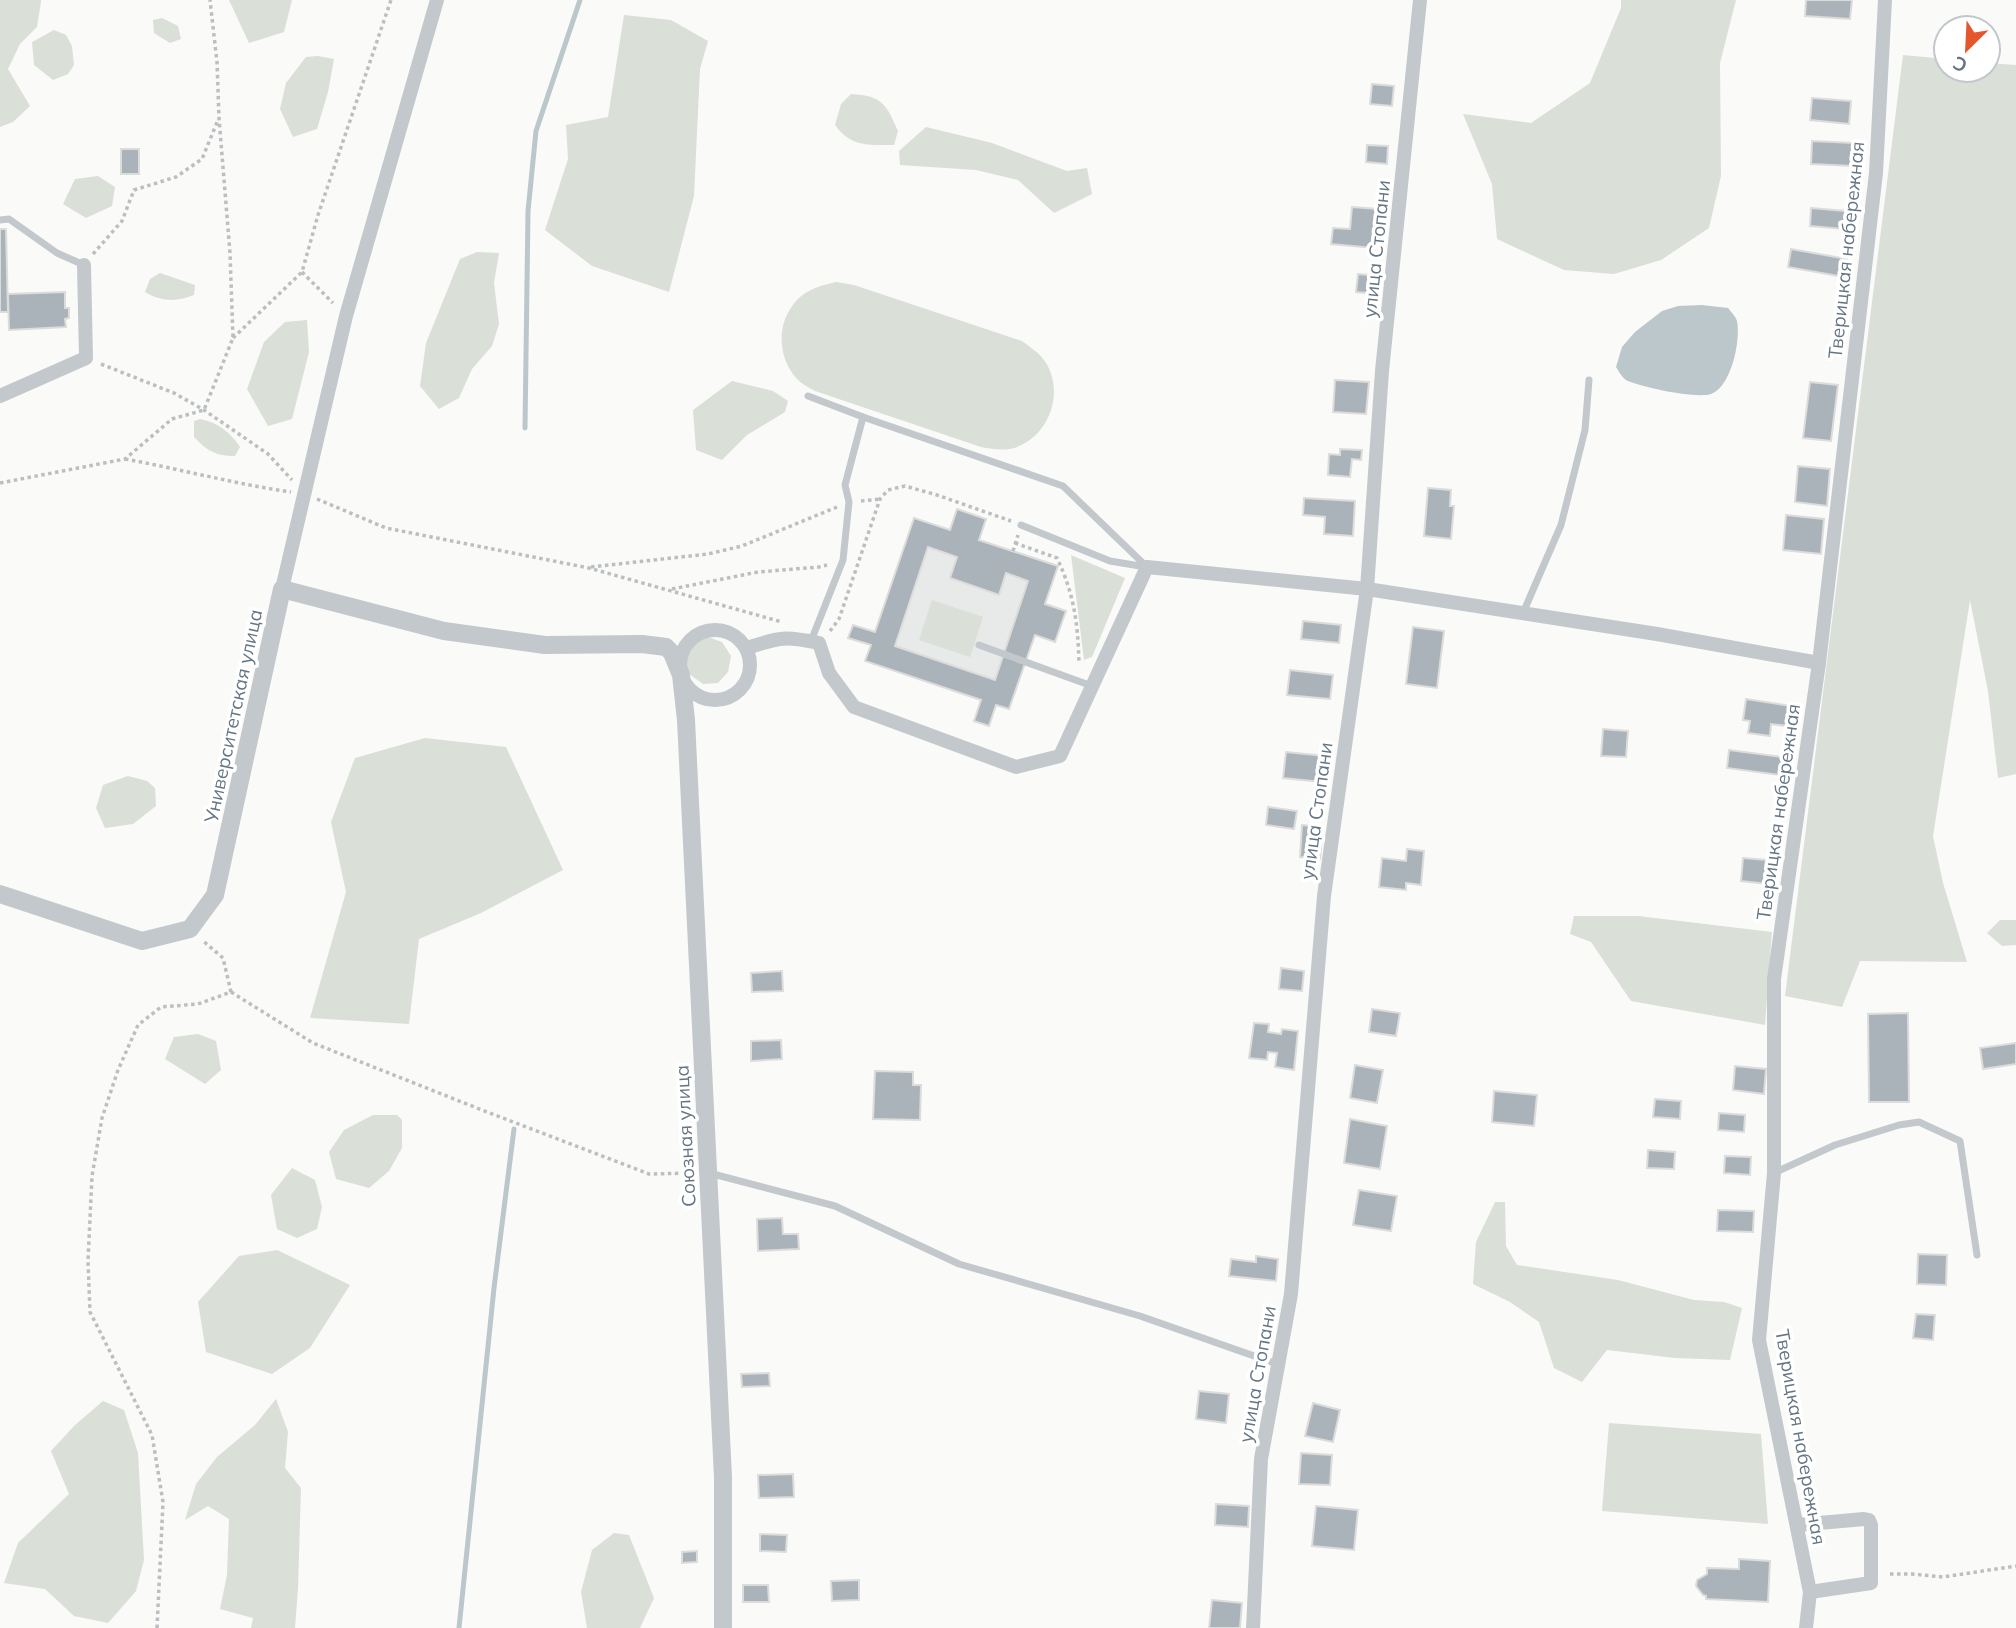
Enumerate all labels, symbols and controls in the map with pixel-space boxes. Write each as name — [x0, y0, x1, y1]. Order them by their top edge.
north arrow — [1932, 14, 2002, 84]
text: С — [1949, 51, 1971, 78]
street label: Тверицкая набережная — [1823, 140, 1869, 360]
street label: улица Стопани — [1357, 179, 1395, 319]
street label: Университетская улица — [198, 607, 267, 826]
street label: Тверицкая набережная — [1751, 702, 1805, 922]
street label: улица Стопани — [1294, 741, 1338, 881]
street label: Союзная улица — [669, 1064, 701, 1208]
street label: улица Стопани — [1233, 1304, 1281, 1444]
street label: Тверицкая набережная — [1770, 1327, 1832, 1547]

